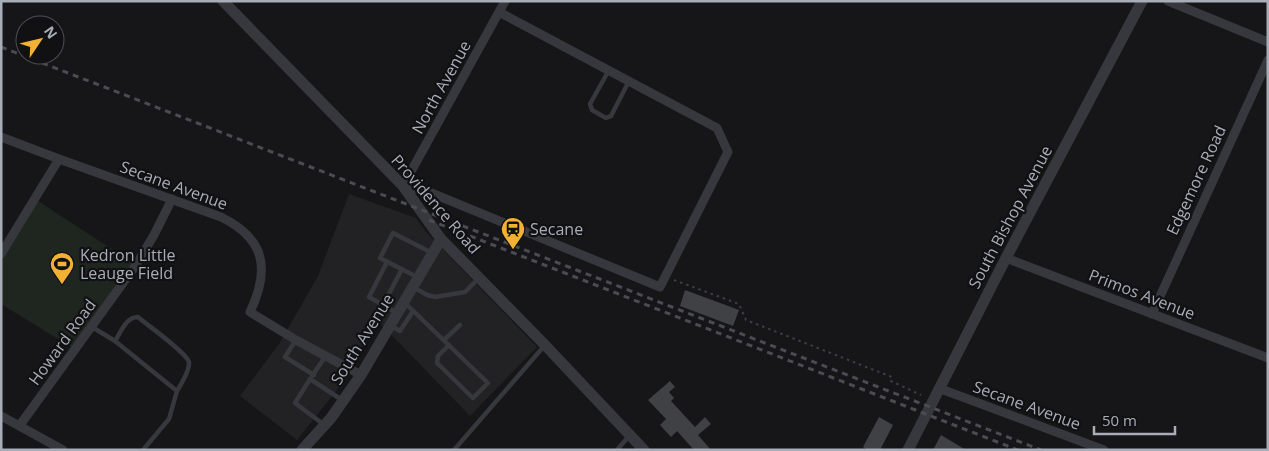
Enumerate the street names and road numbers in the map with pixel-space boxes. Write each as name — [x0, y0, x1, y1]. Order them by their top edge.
street label: North Avenue — [406, 36, 476, 138]
street label: Edgemore Road — [1161, 122, 1231, 238]
street label: South Bishop Avenue — [963, 142, 1057, 292]
street label: Providence Road — [387, 149, 485, 259]
street label: Secane Avenue — [117, 155, 231, 215]
street label: Primos Avenue — [1086, 264, 1198, 324]
street label: South Avenue — [325, 289, 399, 389]
street label: Howard Road — [23, 295, 101, 389]
street label: Secane Avenue — [970, 375, 1084, 435]

